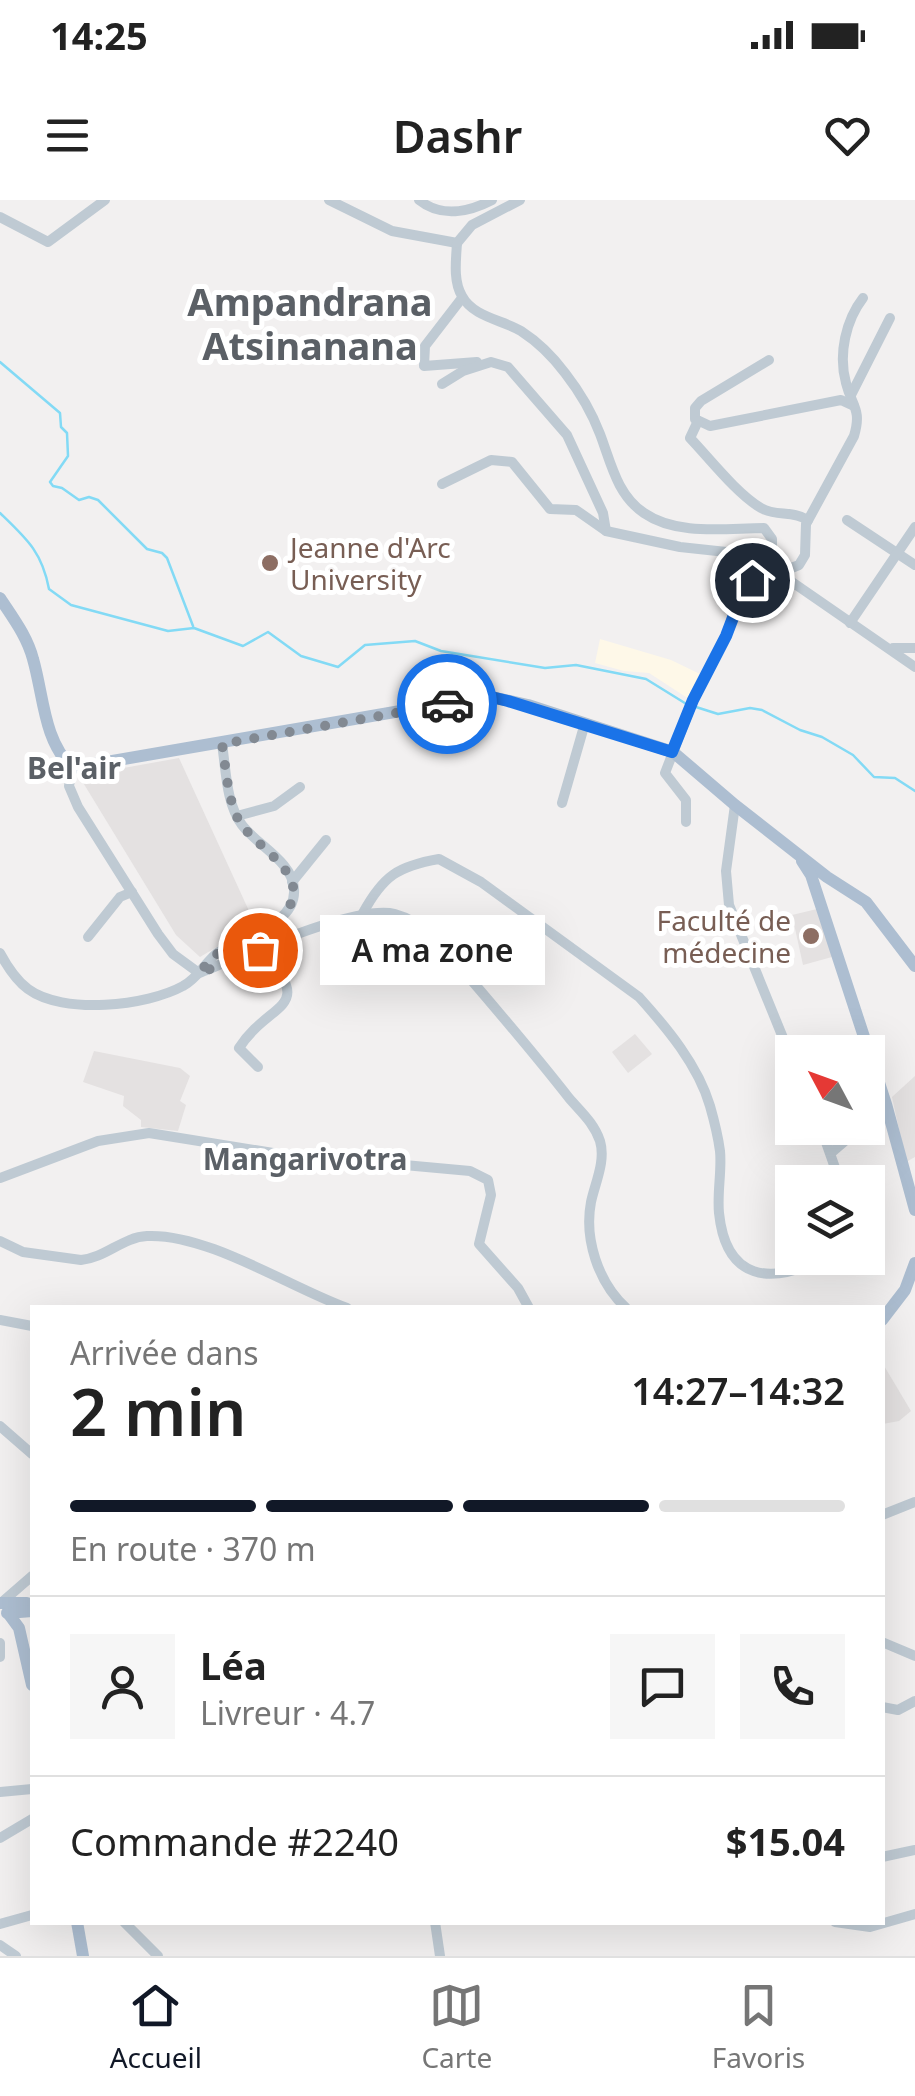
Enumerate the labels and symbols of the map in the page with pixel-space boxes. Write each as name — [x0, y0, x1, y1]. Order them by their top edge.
district label: Ampandrana Atsinanana — [187, 275, 433, 371]
place label: Jeanne d'Arc University — [287, 528, 451, 598]
pin — [710, 538, 795, 623]
marker: Jeanne d'Arc University — [259, 552, 281, 574]
courier — [397, 654, 497, 754]
district label: Bel'air — [27, 747, 122, 788]
place label: Faculté de médecine — [657, 901, 791, 971]
pin — [218, 908, 303, 993]
callout: A ma zone — [320, 915, 545, 985]
marker: Faculté de médecine — [800, 925, 822, 947]
north arrow — [775, 1035, 885, 1145]
district label: Mangarivotra — [203, 1138, 407, 1179]

